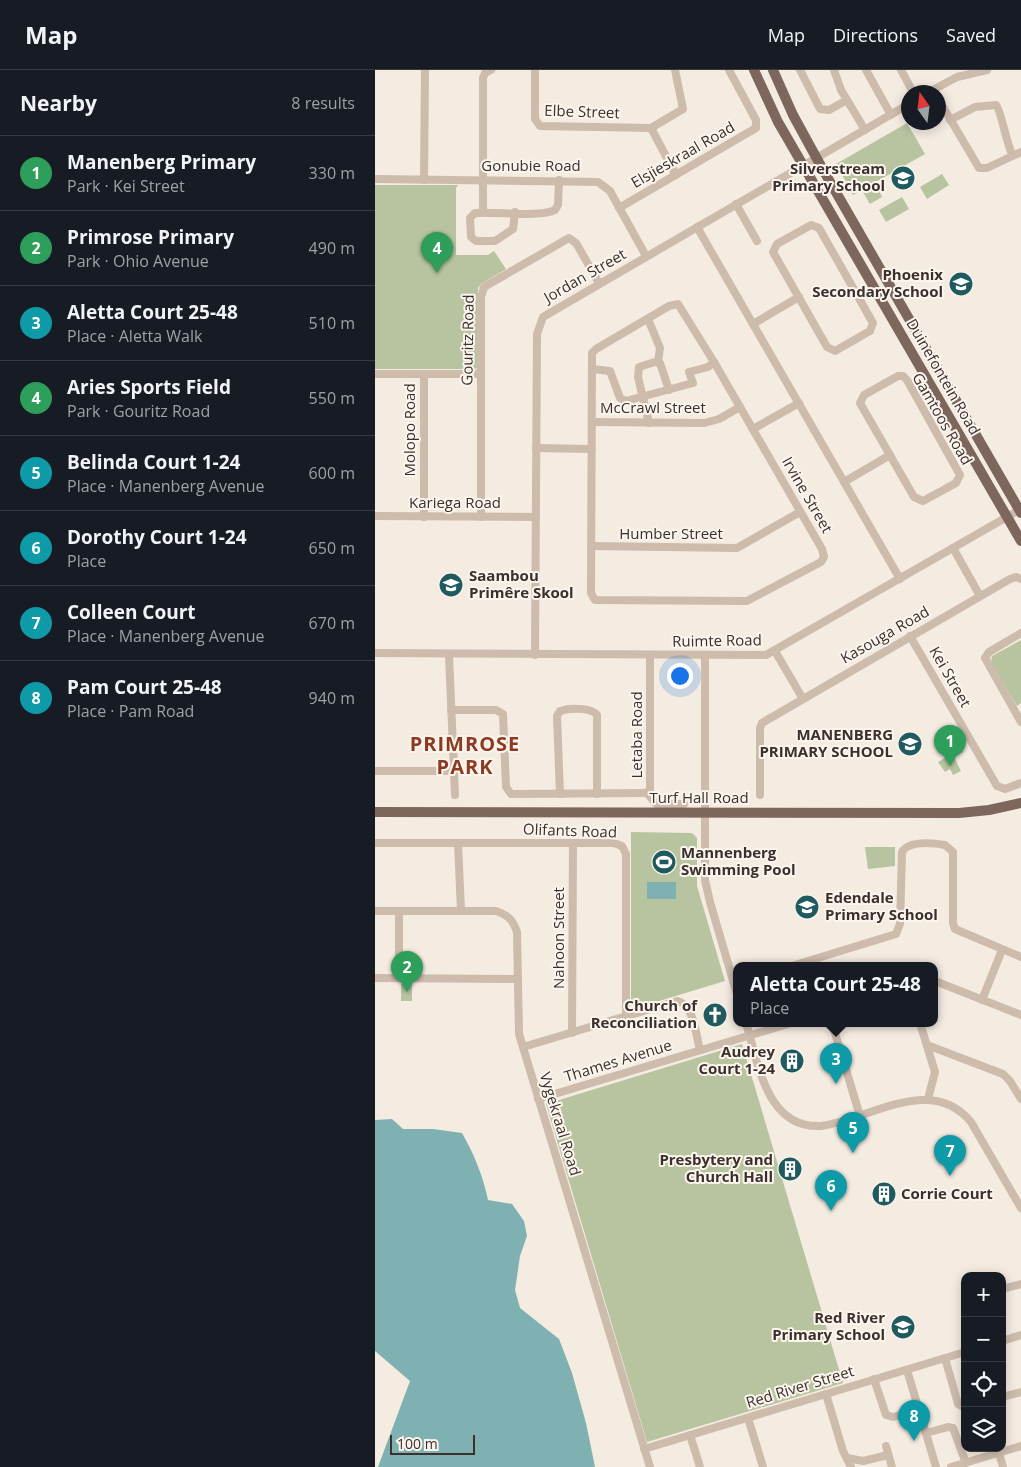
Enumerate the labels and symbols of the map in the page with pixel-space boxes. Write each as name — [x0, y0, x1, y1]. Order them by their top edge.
north arrow — [901, 85, 946, 130]
street label: Elbe Street — [544, 100, 620, 122]
street label: Elsjieskraal Road — [627, 116, 738, 192]
street label: Gonubie Road — [481, 155, 581, 175]
place label: Silverstream Primary School — [772, 158, 885, 195]
school or university icon: Silverstream Primary School — [890, 165, 916, 191]
pin: 4 — [421, 232, 453, 273]
street label: Jordan Street — [538, 244, 629, 308]
place label: Phoenix Secondary School — [812, 264, 943, 301]
school or university icon: Phoenix Secondary School — [948, 271, 974, 297]
street label: Gouritz Road — [456, 294, 478, 386]
street label: Duinefontein Road — [902, 315, 985, 438]
street label: Gamtoos Road — [908, 369, 977, 468]
street label: Molopo Road — [399, 383, 419, 477]
street label: McCrawl Street — [600, 397, 706, 417]
street label: Irvine Street — [778, 453, 838, 536]
street label: Kariega Road — [409, 492, 501, 512]
street label: Humber Street — [619, 523, 723, 543]
place label: Saambou Primêre Skool — [469, 565, 574, 602]
school or university icon: Saambou Primêre Skool — [438, 572, 464, 598]
street label: Kasouga Road — [837, 601, 932, 668]
street label: Ruimte Road — [672, 629, 762, 651]
street label: Kei Street — [925, 642, 976, 711]
your location — [667, 663, 693, 689]
street label: Letaba Road — [626, 691, 646, 779]
place label: MANENBERG PRIMARY SCHOOL — [759, 724, 893, 761]
pin: 1 — [934, 725, 966, 766]
district label: PRIMROSE PARK — [410, 730, 520, 780]
school or university icon: MANENBERG PRIMARY SCHOOL — [897, 731, 923, 757]
street label: Turf Hall Road — [649, 787, 749, 807]
street label: Olifants Road — [523, 818, 617, 842]
place label: Mannenberg Swimming Pool — [681, 842, 796, 879]
sports icon: Mannenberg Swimming Pool — [651, 849, 677, 875]
street label: Nahoon Street — [548, 887, 568, 989]
place label: Edendale Primary School — [825, 887, 938, 924]
school or university icon: Edendale Primary School — [794, 894, 820, 920]
pin: 2 — [391, 951, 423, 992]
place label: Church of Reconciliation — [591, 995, 698, 1032]
church icon: Church of Reconciliation — [702, 1002, 728, 1028]
street label: Thames Avenue — [562, 1034, 674, 1086]
place label: Audrey Court 1-24 — [699, 1041, 775, 1078]
pin: 3 — [820, 1043, 852, 1084]
building icon: Audrey Court 1-24 — [779, 1048, 805, 1074]
street label: Vygekraal Road — [536, 1070, 586, 1178]
pin: 5 — [837, 1112, 869, 1153]
pin: 7 — [934, 1135, 966, 1176]
place label: Presbytery and Church Hall — [659, 1149, 773, 1186]
building icon: Presbytery and Church Hall — [777, 1156, 803, 1182]
pin: 6 — [815, 1170, 847, 1211]
building icon: Corrie Court — [871, 1181, 897, 1207]
place label: Corrie Court — [901, 1183, 993, 1203]
place label: Red River Primary School — [772, 1307, 885, 1344]
school or university icon: Red River Primary School — [890, 1314, 916, 1340]
street label: Red River Street — [743, 1360, 856, 1412]
pin: 8 — [898, 1400, 930, 1441]
scale bar — [390, 1432, 475, 1455]

